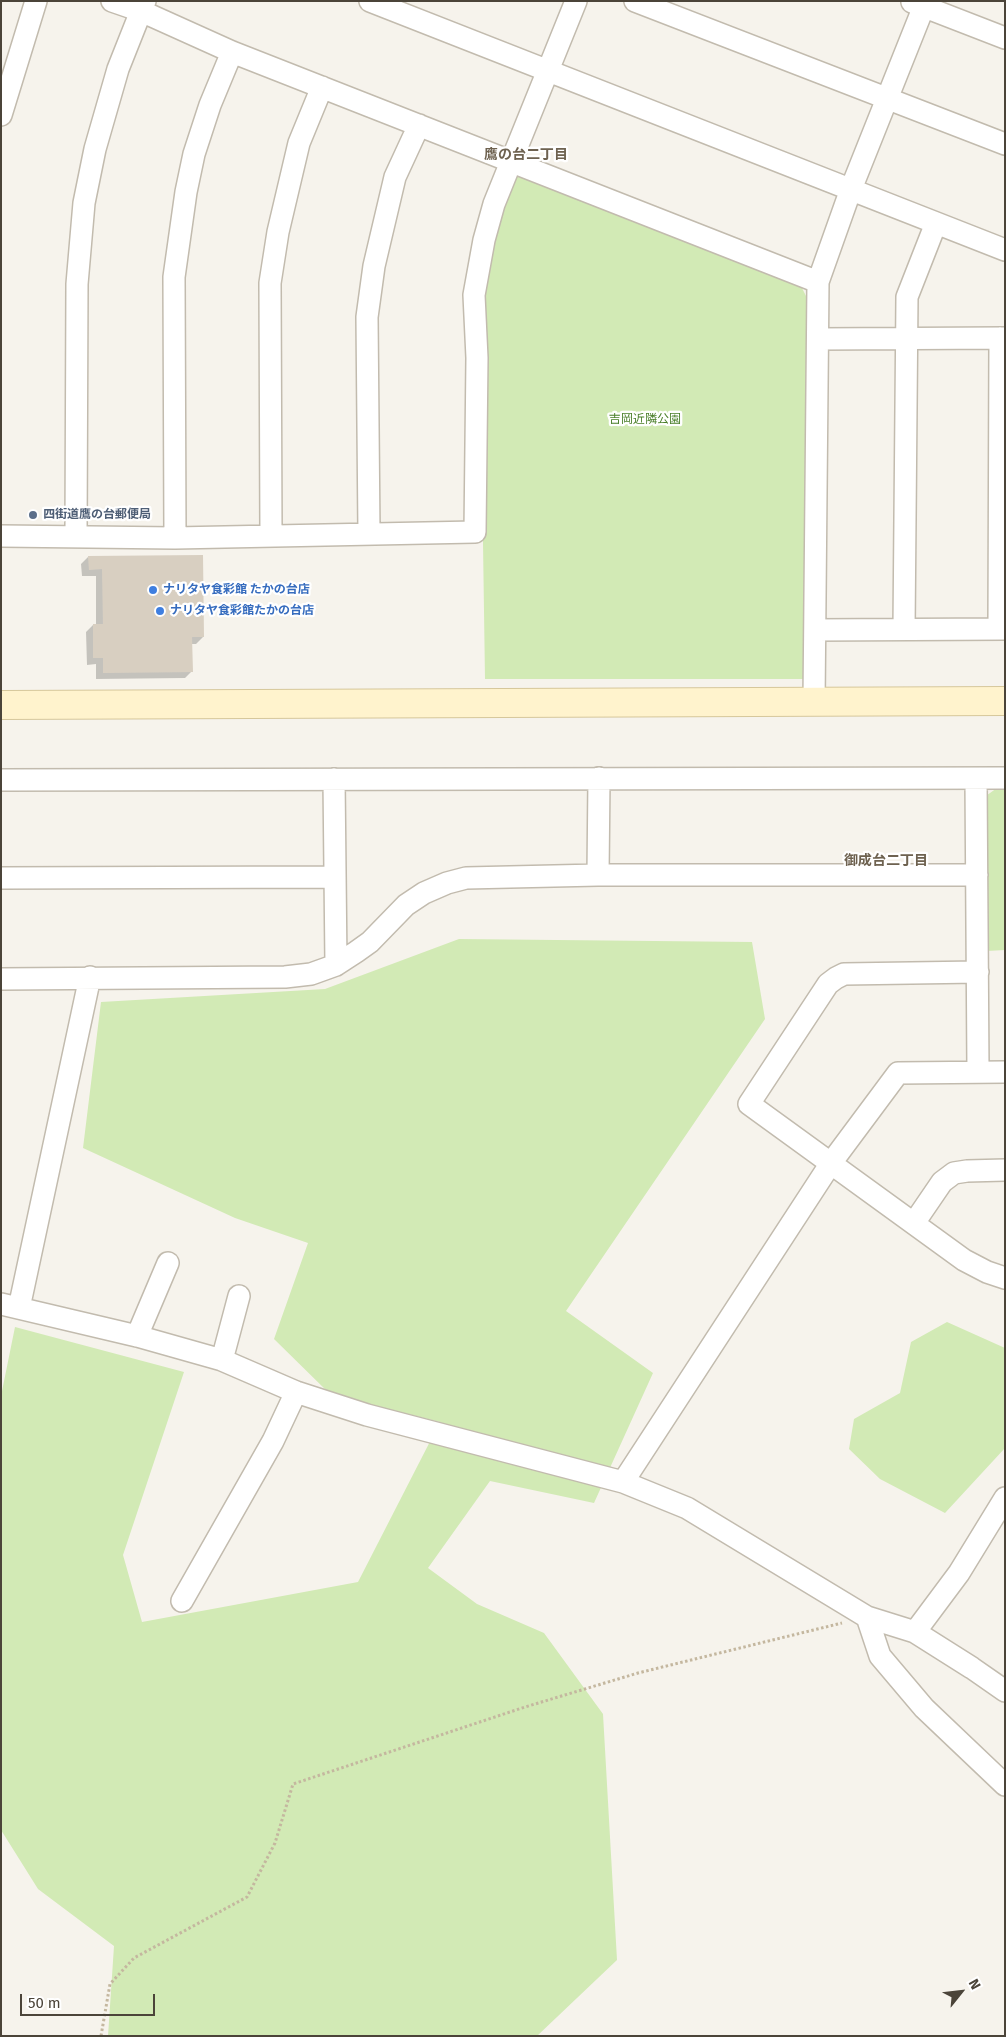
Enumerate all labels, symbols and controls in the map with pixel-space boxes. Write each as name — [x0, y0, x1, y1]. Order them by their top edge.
district label: 鷹の台二丁目 — [484, 147, 568, 163]
park label: 吉岡近隣公園 — [609, 413, 681, 427]
place label: 四街道鷹の台郵便局 — [43, 508, 151, 522]
marker: 四街道鷹の台郵便局 — [27, 509, 39, 521]
place label: ナリタヤ食彩館 たかの台店 — [163, 583, 310, 597]
marker: ナリタヤ食彩館 たかの台店 — [147, 584, 159, 596]
place label: ナリタヤ食彩館たかの台店 — [170, 604, 314, 618]
marker: ナリタヤ食彩館たかの台店 — [154, 605, 166, 617]
district label: 御成台二丁目 — [844, 853, 928, 869]
north arrow — [936, 1967, 986, 2017]
text: N — [965, 1976, 984, 1993]
scale bar — [22, 1984, 158, 2016]
text: 50 m — [28, 1994, 61, 2012]

